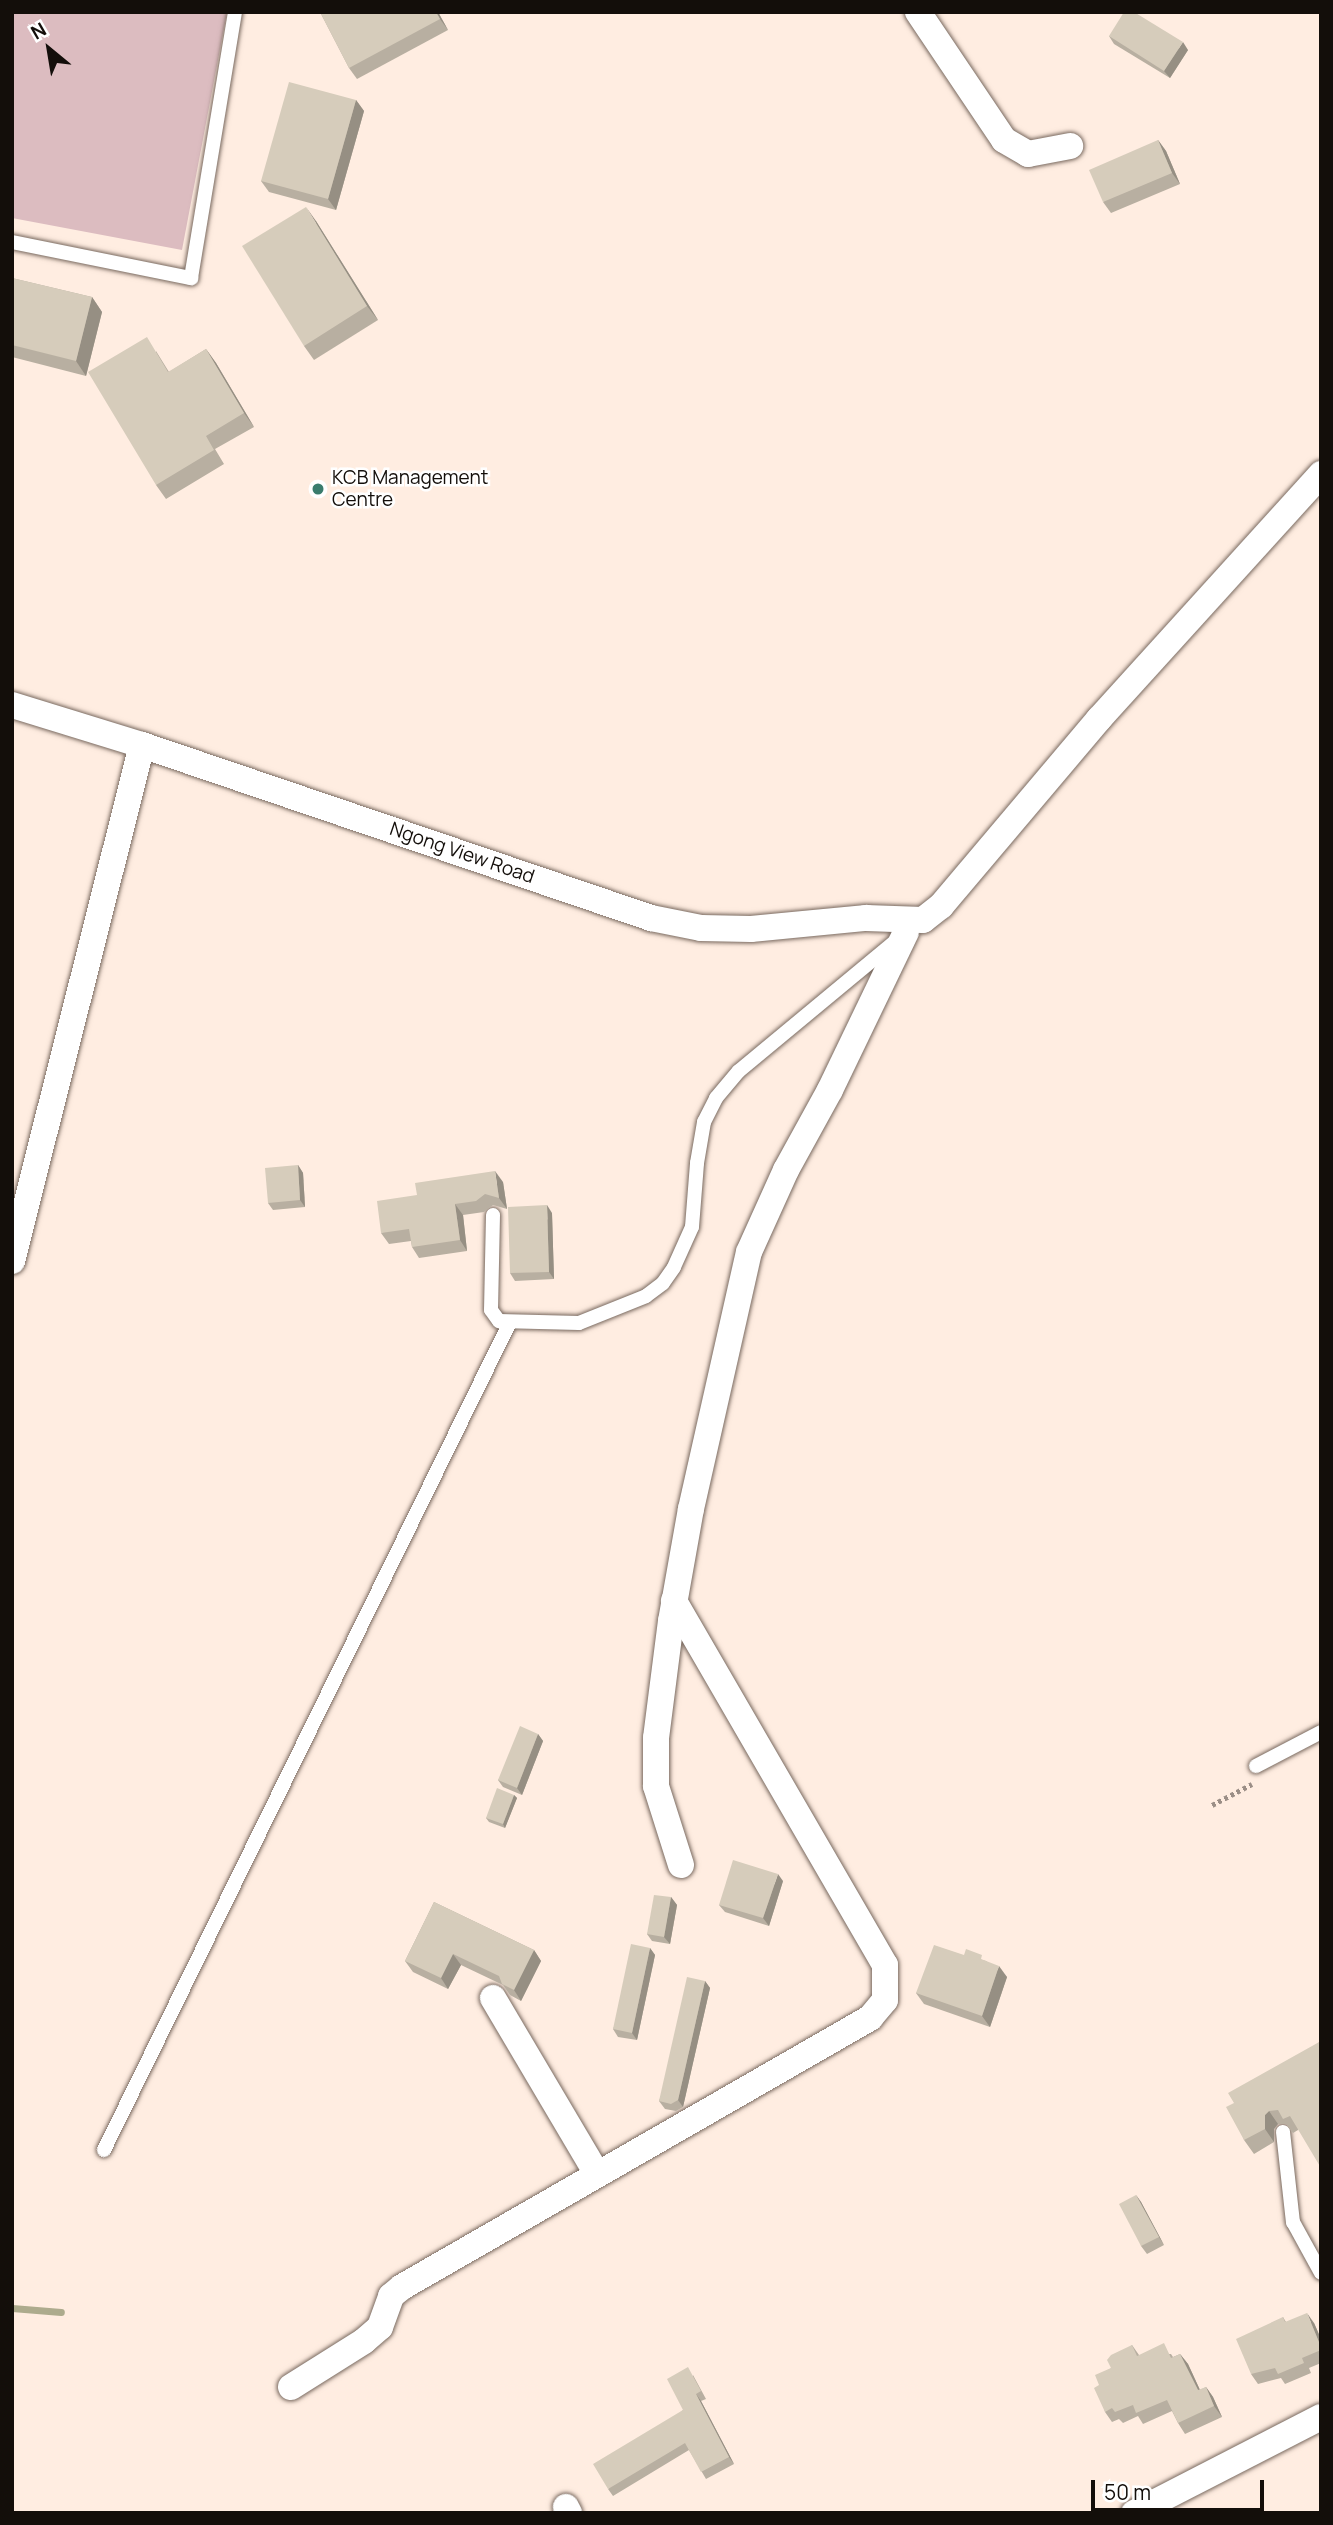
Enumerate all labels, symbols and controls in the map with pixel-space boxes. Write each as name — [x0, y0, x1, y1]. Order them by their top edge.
north arrow — [14, 14, 84, 84]
text: N — [26, 16, 51, 45]
place label: KCB Management Centre — [332, 467, 488, 511]
marker: KCB Management Centre — [310, 481, 326, 497]
street label: Ngong View Road — [387, 818, 537, 888]
scale bar — [1095, 2466, 1268, 2510]
text: 50 m — [1104, 2478, 1151, 2506]

